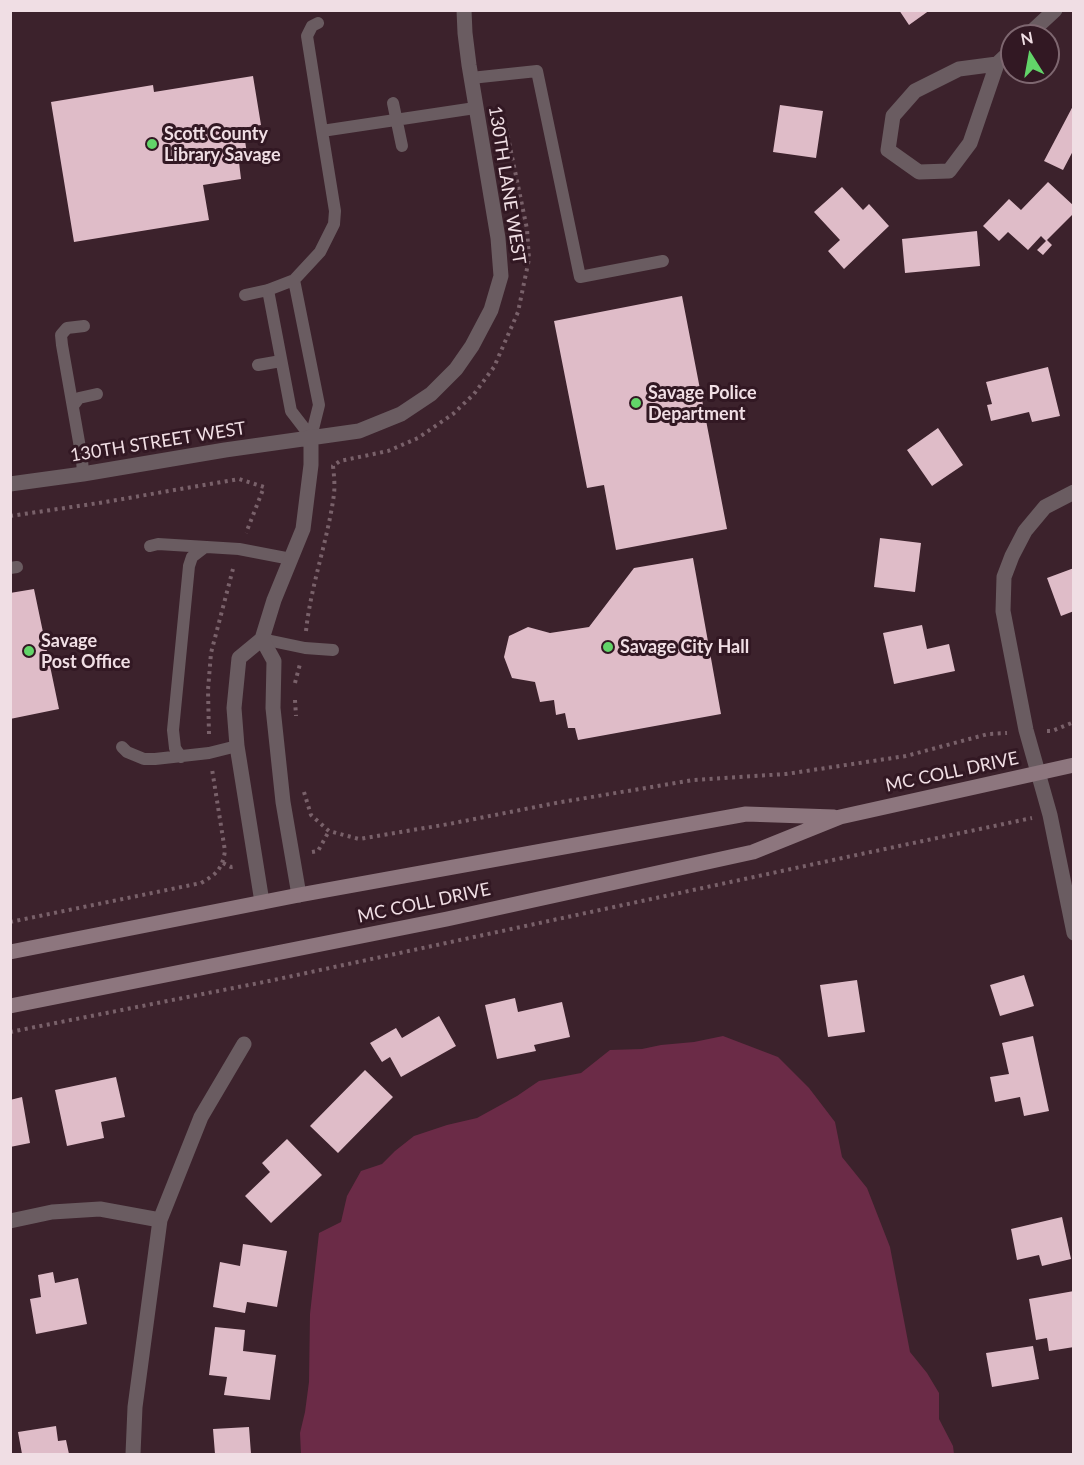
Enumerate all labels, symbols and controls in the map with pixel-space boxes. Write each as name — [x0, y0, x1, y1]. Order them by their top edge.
north arrow — [1000, 24, 1060, 84]
text: N — [1019, 27, 1035, 48]
street label: 130TH LANE WEST — [484, 104, 530, 266]
place label: Scott County Library Savage — [164, 123, 280, 166]
marker: Scott County Library Savage — [145, 137, 159, 151]
place label: Savage Police Department — [648, 382, 757, 424]
marker: Savage Police Department — [629, 396, 643, 410]
street label: 130TH STREET WEST — [69, 417, 247, 467]
place label: Savage Post Office — [41, 630, 130, 672]
place label: Savage City Hall — [620, 636, 749, 658]
marker: Savage City Hall — [601, 640, 615, 654]
marker: Savage Post Office — [22, 644, 36, 658]
street label: MC COLL DRIVE — [884, 747, 1020, 797]
street label: MC COLL DRIVE — [356, 878, 492, 928]

